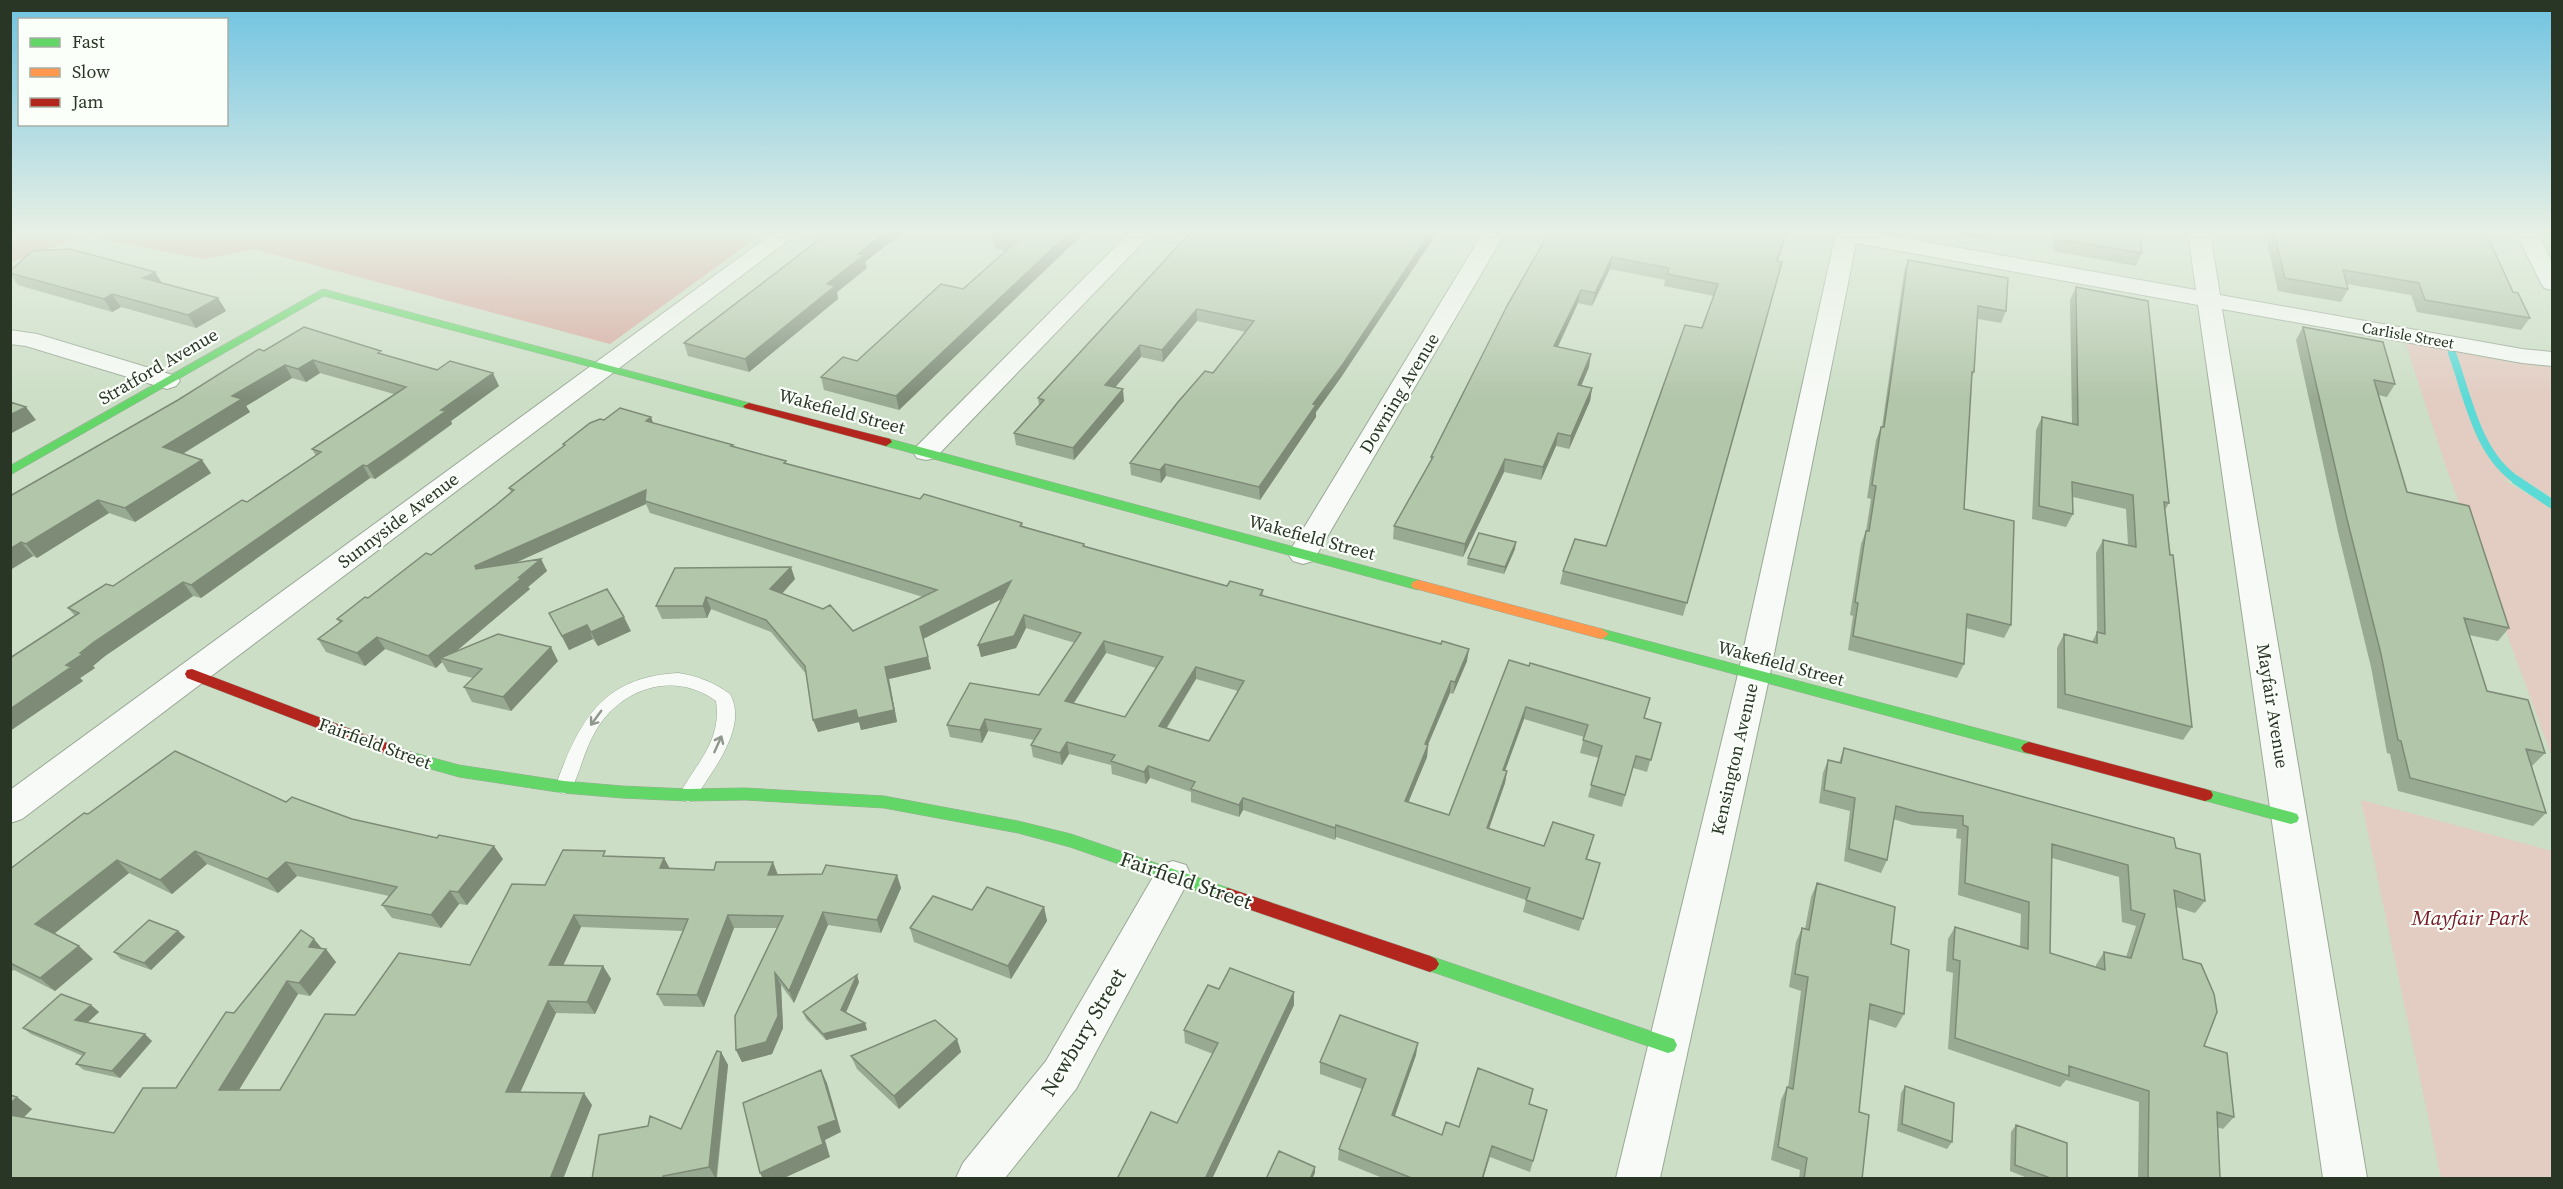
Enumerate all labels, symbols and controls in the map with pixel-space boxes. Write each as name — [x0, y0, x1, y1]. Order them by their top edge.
legend — [18, 18, 228, 126]
text: Fast — [72, 29, 105, 54]
text: Slow — [72, 59, 110, 84]
text: Jam — [71, 89, 104, 114]
street label: Carlisle Street — [2360, 317, 2456, 353]
street label: Stratford Avenue — [94, 322, 222, 410]
street label: Downing Avenue — [1353, 328, 1445, 458]
street label: Wakefield Street — [776, 382, 908, 440]
street label: Sunnyside Avenue — [332, 466, 464, 574]
street label: Wakefield Street — [1246, 508, 1378, 566]
street label: Wakefield Street — [1715, 634, 1847, 692]
street label: Mayfair Avenue — [2251, 642, 2295, 770]
street label: Kensington Avenue — [1704, 681, 1764, 837]
one-way arrow — [590, 710, 602, 726]
street label: Fairfield Street — [315, 711, 435, 775]
one-way arrow — [713, 736, 724, 754]
street label: Fairfield Street — [1116, 844, 1256, 916]
park label: Mayfair Park — [2411, 903, 2528, 932]
street label: Newbury Street — [1033, 962, 1133, 1101]

